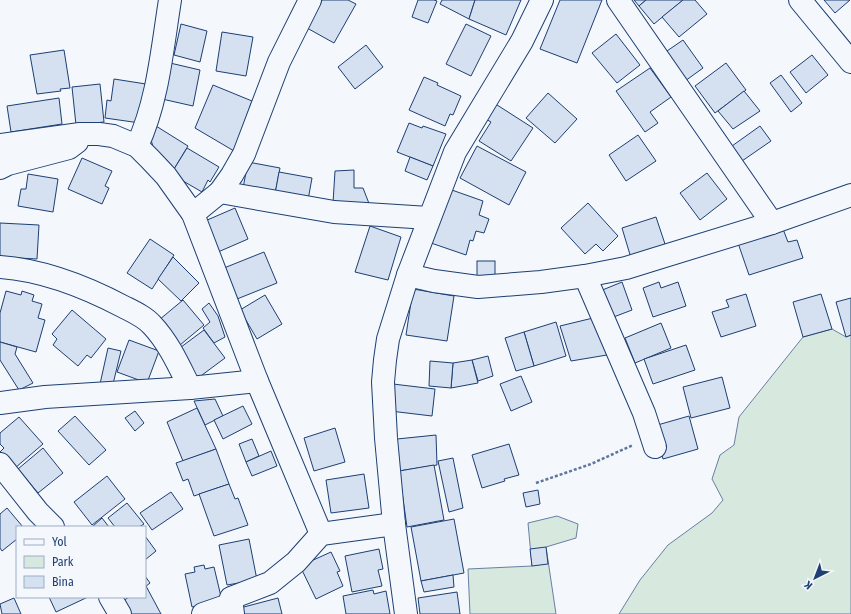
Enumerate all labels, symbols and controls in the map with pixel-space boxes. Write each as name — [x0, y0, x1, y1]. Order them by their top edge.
legend — [16, 526, 146, 598]
text: Yol — [52, 535, 67, 549]
text: Park — [52, 555, 74, 569]
north arrow — [795, 558, 835, 598]
text: Bina — [52, 575, 74, 589]
text: K — [801, 578, 815, 592]

